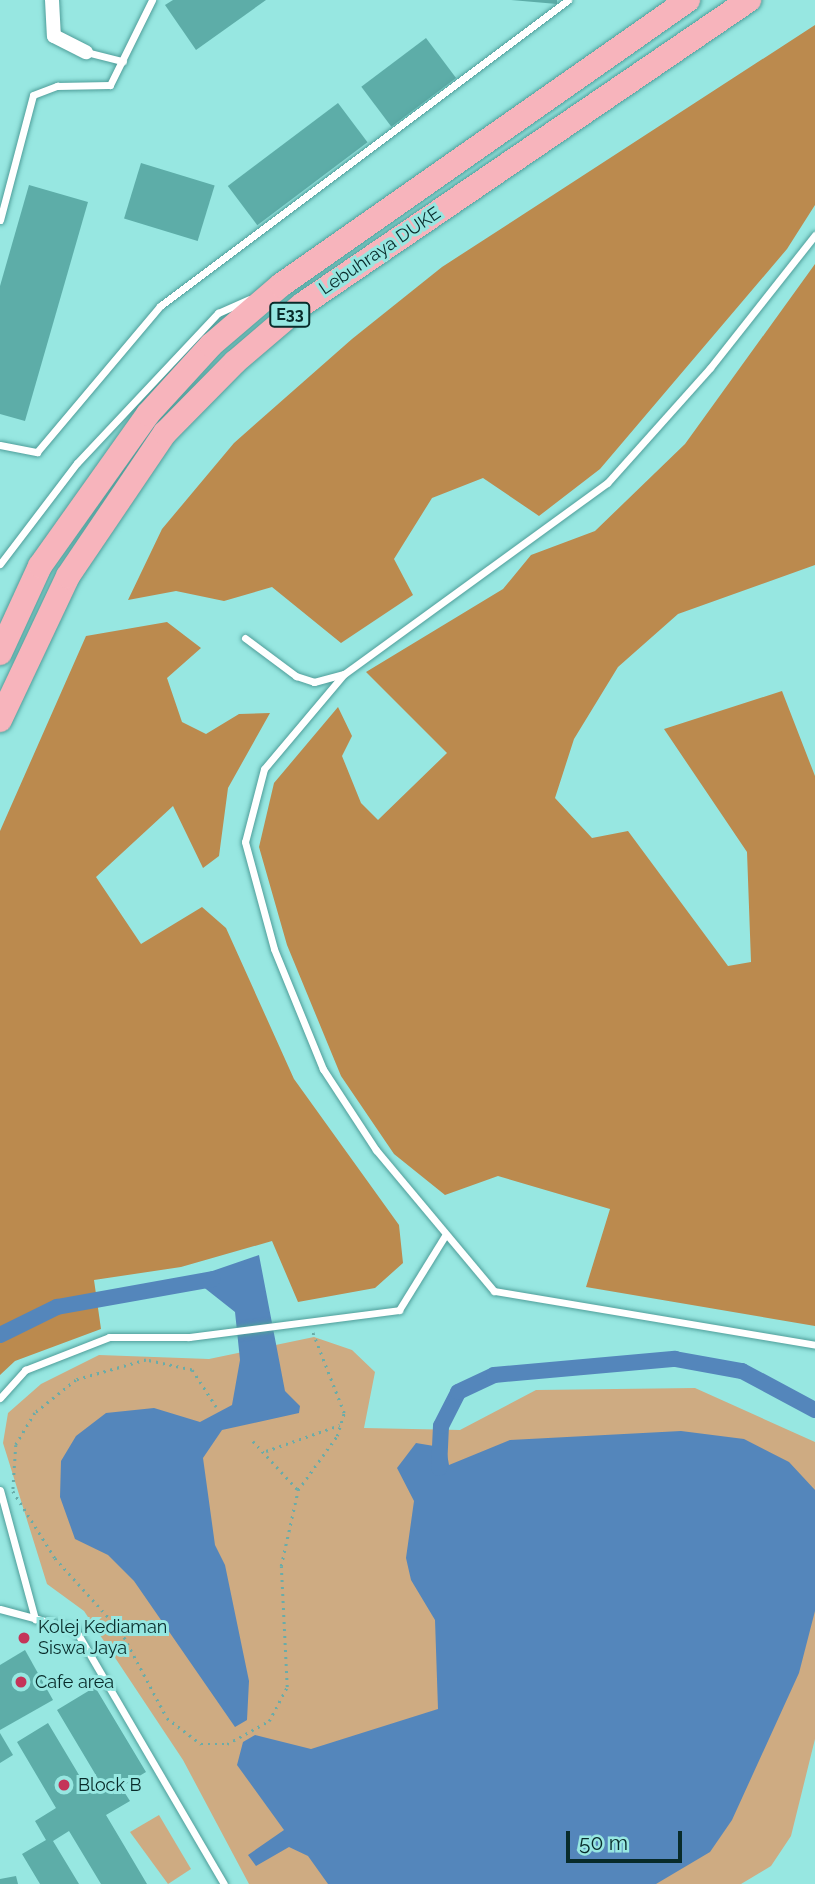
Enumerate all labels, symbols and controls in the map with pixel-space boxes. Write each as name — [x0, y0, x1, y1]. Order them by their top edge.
street label: Lebuhraya DUKE — [315, 202, 445, 300]
road number: E33 — [269, 302, 311, 328]
place label: Kolej Kediaman Siswa Jaya — [38, 1617, 167, 1660]
marker: Kolej Kediaman Siswa Jaya — [16, 1630, 32, 1646]
place label: Cafe area — [35, 1671, 114, 1693]
marker: Cafe area — [13, 1674, 29, 1690]
place label: Block B — [78, 1774, 142, 1796]
marker: Block B — [56, 1777, 72, 1793]
scale bar — [570, 1818, 686, 1862]
text: 50 m — [579, 1830, 628, 1855]

